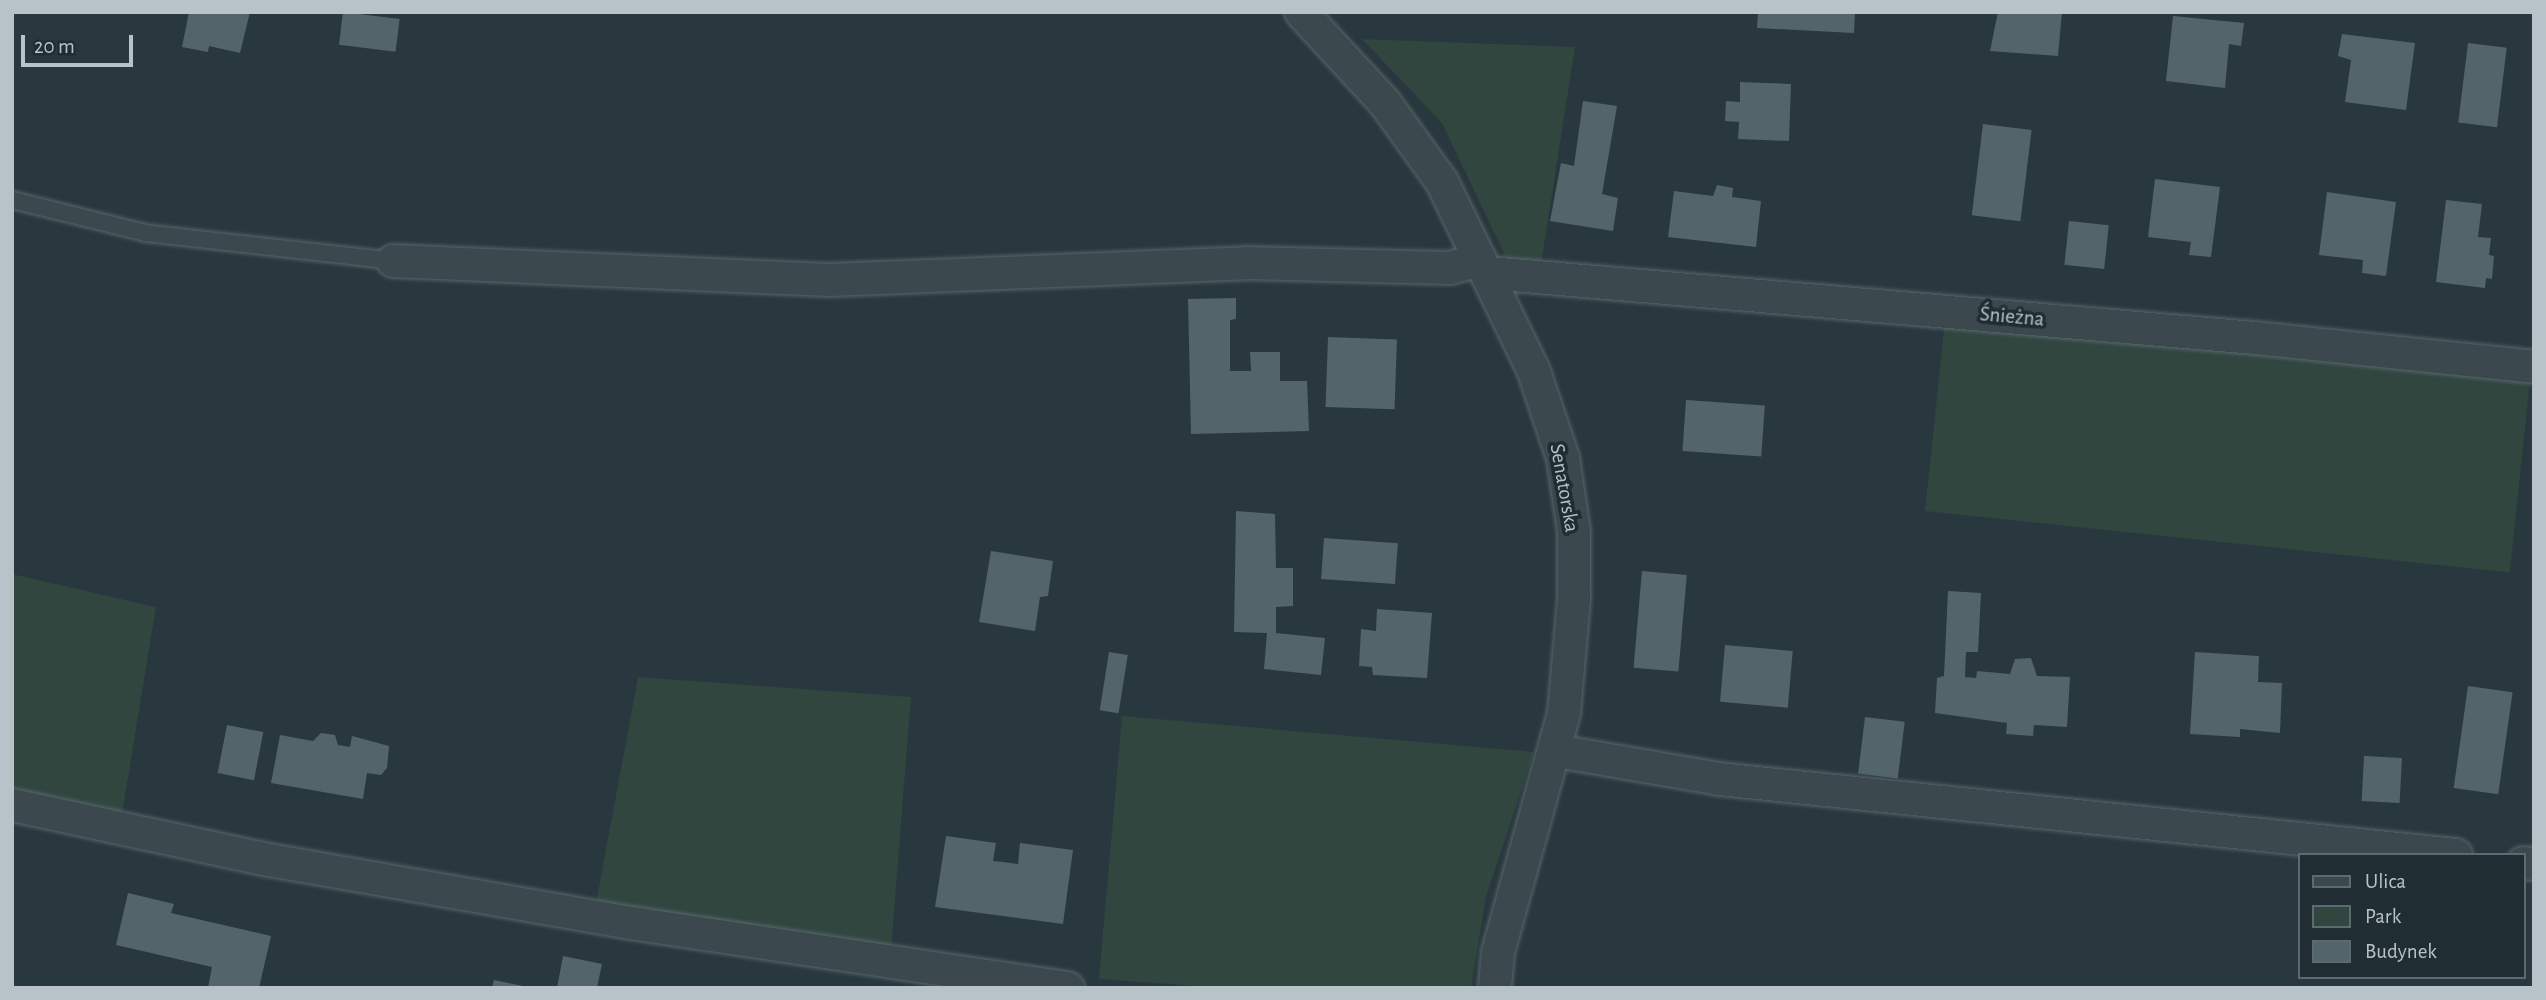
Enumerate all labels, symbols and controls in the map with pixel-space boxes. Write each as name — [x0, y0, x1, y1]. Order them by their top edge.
scale bar — [24, 21, 136, 65]
text: 20 m — [34, 36, 75, 57]
street label: Śnieżna — [1979, 302, 2045, 332]
street label: Senatorska — [1544, 442, 1584, 534]
legend — [2298, 853, 2525, 979]
text: Ulica — [2365, 871, 2406, 892]
text: Park — [2365, 906, 2401, 927]
text: Budynek — [2365, 941, 2437, 962]

